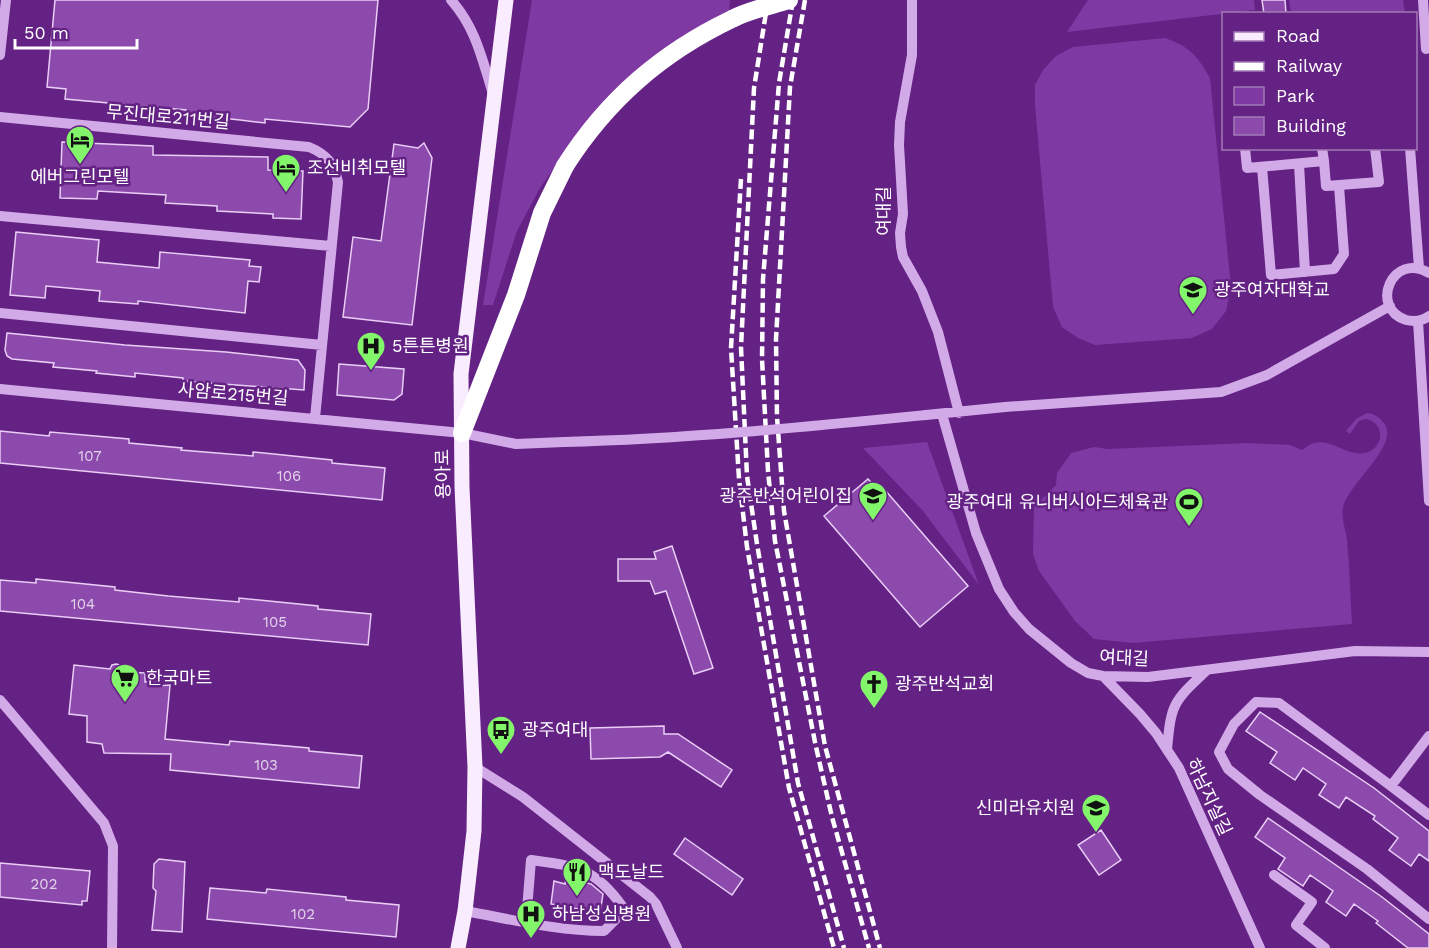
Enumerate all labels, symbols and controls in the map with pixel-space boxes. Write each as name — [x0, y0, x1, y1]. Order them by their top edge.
scale bar — [15, 12, 136, 50]
legend — [1222, 12, 1417, 150]
text: 50 m — [24, 22, 69, 43]
text: Road — [1276, 25, 1320, 46]
text: Railway — [1276, 55, 1343, 76]
text: Park — [1276, 85, 1315, 106]
street label: 무진대로211번길 — [105, 101, 231, 132]
text: Building — [1276, 115, 1346, 136]
hotel icon: 에버그린모텔 — [64, 124, 96, 166]
hotel icon: 조선비취모텔 — [270, 152, 302, 194]
place label: 조선비취모텔 — [307, 157, 406, 178]
place label: 에버그린모텔 — [30, 166, 130, 187]
street label: 여대길 — [873, 186, 894, 236]
school or university icon: 광주여자대학교 — [1177, 274, 1209, 316]
place label: 광주여자대학교 — [1214, 279, 1330, 300]
hospital icon: 5튼튼병원 — [355, 330, 387, 372]
place label: 5튼튼병원 — [392, 335, 469, 356]
street label: 사암로215번길 — [177, 378, 289, 409]
house number: 107 — [78, 447, 102, 465]
street label: 용아로 — [432, 449, 453, 499]
house number: 106 — [277, 467, 301, 485]
school or university icon: 광주반석어린이집 — [857, 480, 889, 522]
place label: 광주반석어린이집 — [720, 485, 852, 506]
sports icon: 광주여대 유니버시아드체육관 — [1173, 486, 1205, 528]
place label: 광주여대 유니버시아드체육관 — [947, 491, 1168, 512]
house number: 104 — [71, 595, 95, 613]
house number: 105 — [263, 613, 287, 631]
street label: 여대길 — [1099, 646, 1149, 669]
supermarket icon: 한국마트 — [109, 662, 141, 704]
place label: 한국마트 — [146, 667, 212, 688]
church icon: 광주반석교회 — [858, 668, 890, 710]
place label: 광주반석교회 — [895, 673, 994, 694]
bus stop icon: 광주여대 — [485, 714, 517, 756]
place label: 광주여대 — [522, 719, 588, 740]
street label: 하남지실길 — [1182, 755, 1236, 839]
house number: 103 — [254, 756, 278, 774]
school or university icon: 신미라유치원 — [1080, 792, 1112, 834]
place label: 신미라유치원 — [976, 797, 1075, 818]
restaurant icon: 맥도날드 — [561, 856, 593, 898]
place label: 맥도날드 — [598, 861, 664, 882]
house number: 202 — [31, 875, 57, 893]
hospital icon: 하남성심병원 — [515, 898, 547, 940]
place label: 하남성심병원 — [552, 903, 651, 924]
house number: 102 — [291, 905, 315, 923]

